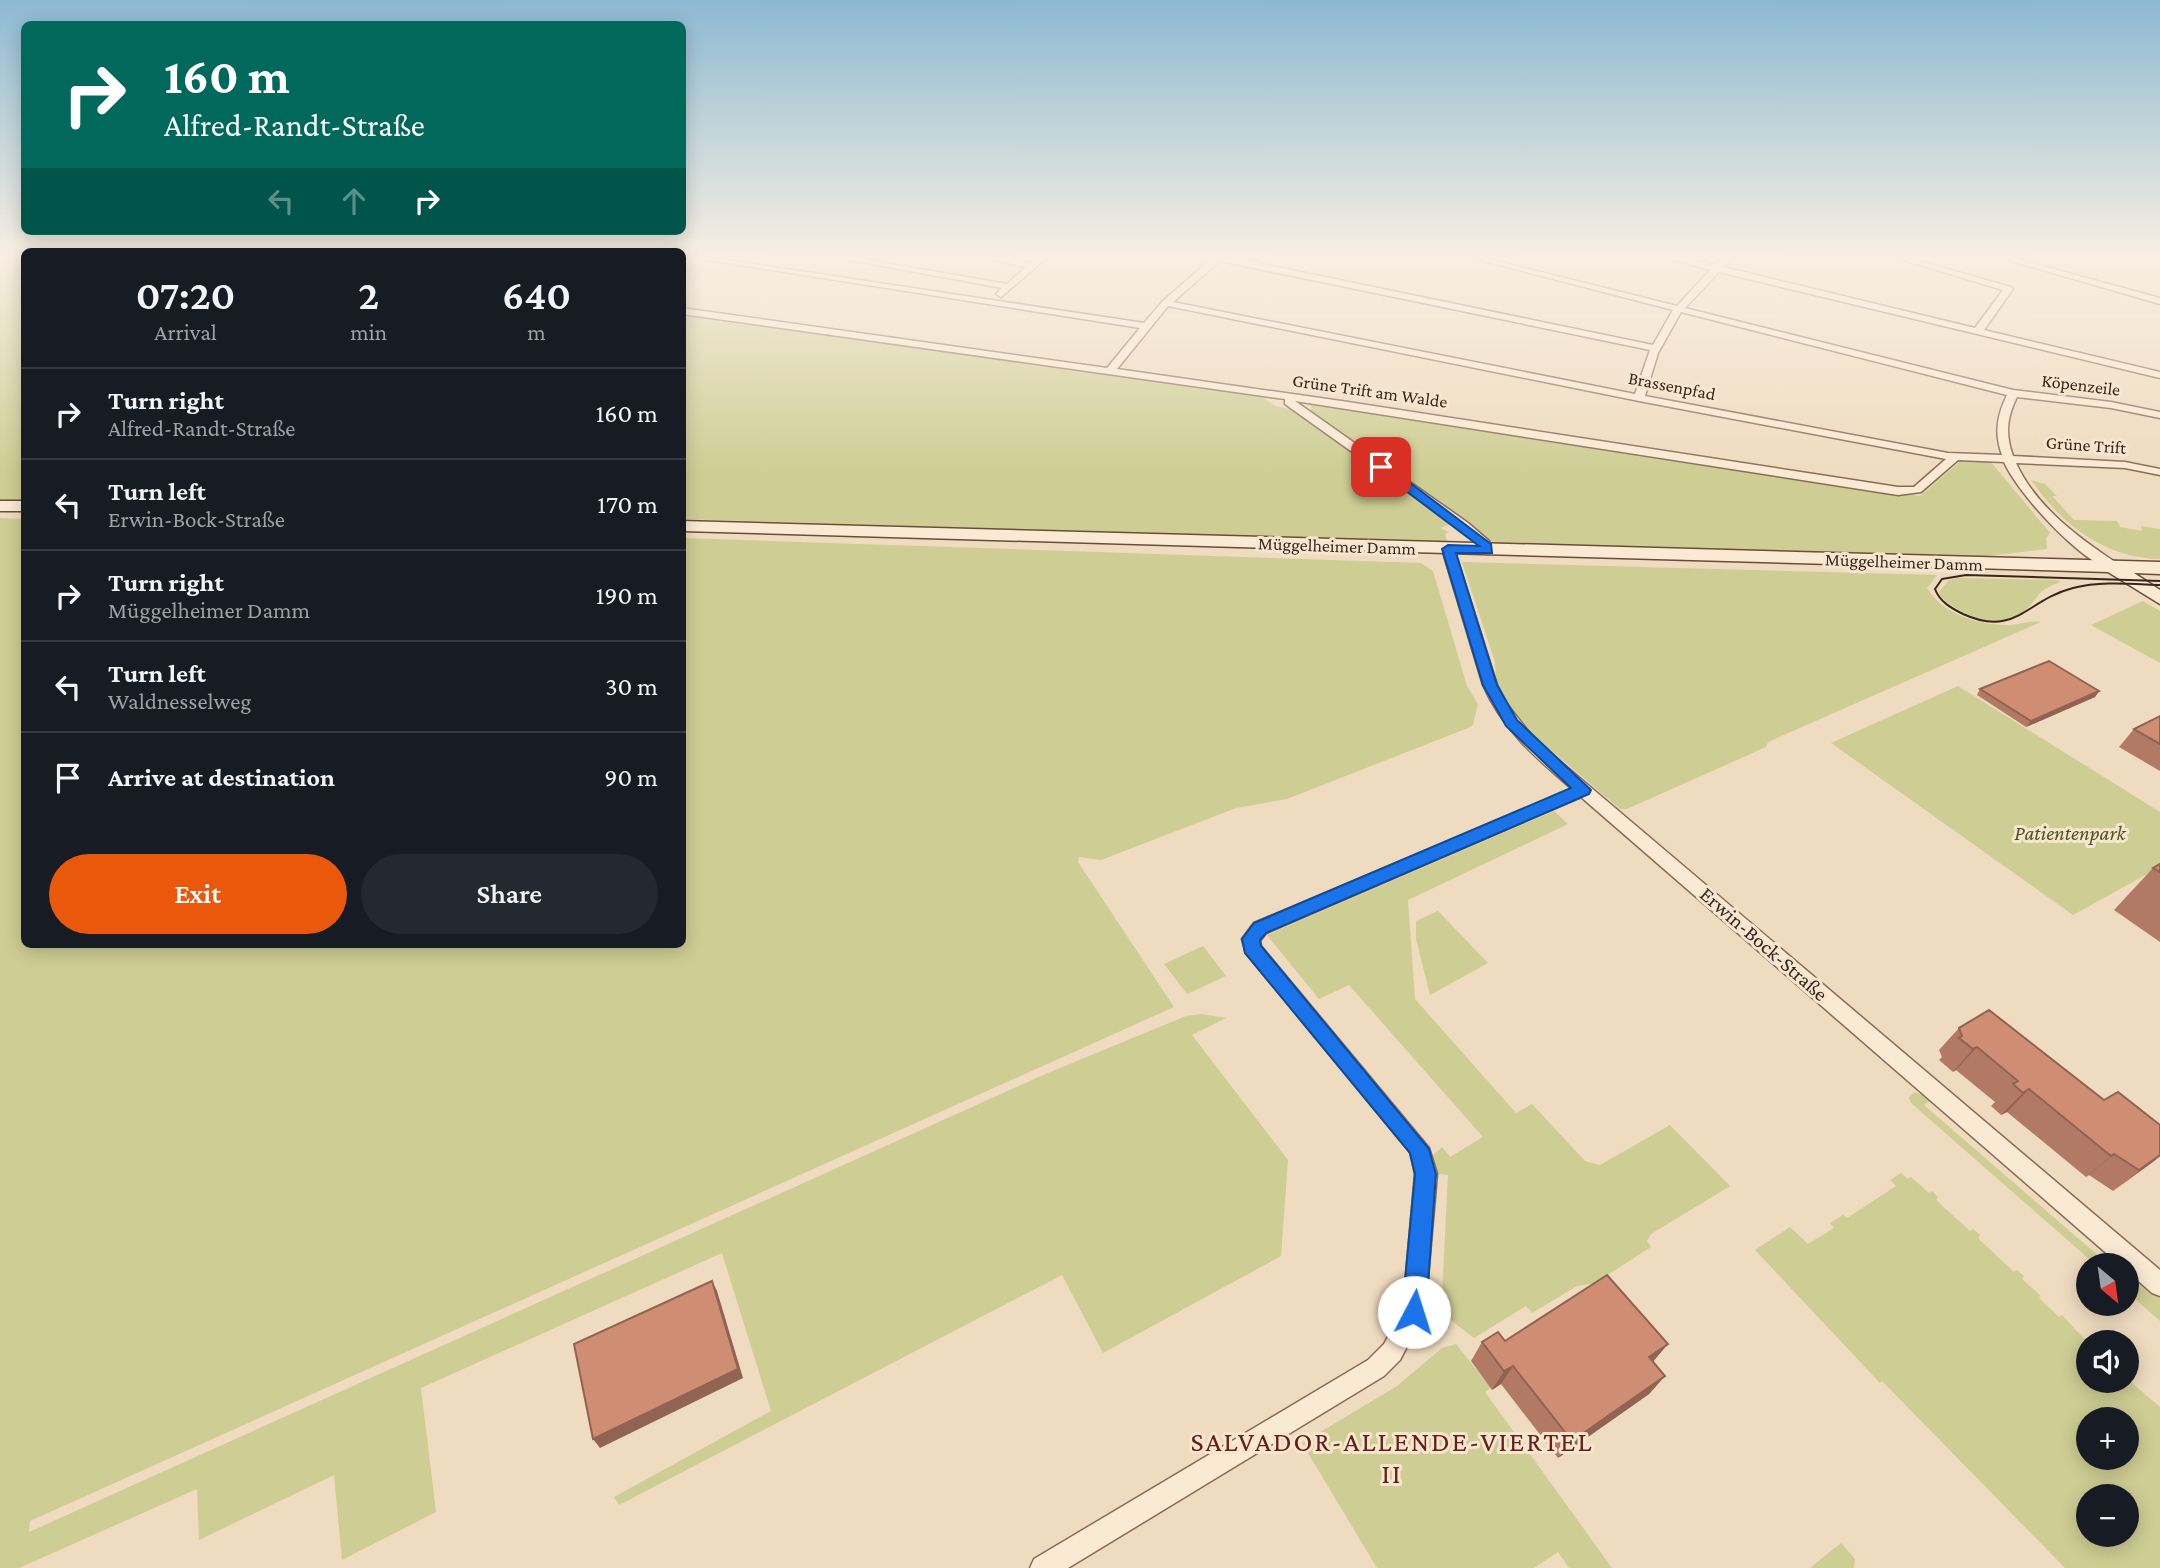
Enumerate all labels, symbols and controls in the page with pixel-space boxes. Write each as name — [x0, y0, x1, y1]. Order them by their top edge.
icon: right — [49, 49, 140, 140]
text: 160 m — [164, 49, 290, 104]
text: Alfred-Randt-Straße — [164, 107, 425, 143]
icon: left — [262, 182, 300, 220]
icon: ahead — [335, 182, 373, 220]
icon: right — [408, 182, 446, 220]
text: 07:20 — [136, 271, 235, 318]
text: 2 — [358, 271, 379, 318]
text: 640 — [502, 271, 571, 318]
text: Arrival — [154, 319, 217, 345]
text: min — [350, 319, 387, 345]
text: m — [527, 319, 546, 345]
street label: Brassenpfad — [1627, 368, 1718, 404]
street label: Grüne Trift am Walde — [1291, 370, 1449, 412]
street label: Köpenzeile — [2041, 370, 2121, 400]
text: Turn right — [108, 386, 224, 415]
icon: right — [49, 395, 87, 433]
text: 160 m — [596, 399, 658, 428]
text: Alfred-Randt-Straße — [108, 415, 295, 441]
street label: Grüne Trift — [2045, 432, 2128, 458]
pin — [1351, 437, 1411, 497]
icon: arrive — [1362, 448, 1400, 486]
text: Turn left — [108, 477, 206, 506]
icon: left — [49, 486, 87, 524]
text: 170 m — [597, 490, 658, 519]
text: Erwin-Bock-Straße — [108, 506, 285, 532]
street label: Müggelheimer Damm — [1258, 533, 1417, 559]
street label: Müggelheimer Damm — [1825, 549, 1984, 575]
text: Turn right — [108, 568, 224, 597]
icon: right — [49, 577, 87, 615]
text: 190 m — [596, 581, 658, 610]
text: Müggelheimer Damm — [108, 597, 310, 623]
text: Turn left — [108, 659, 206, 688]
icon: left — [49, 668, 87, 706]
text: 30 m — [605, 672, 658, 701]
text: Waldnesselweg — [108, 688, 251, 714]
icon: arrive — [49, 759, 87, 797]
text: Arrive at destination — [108, 763, 335, 792]
text: 90 m — [604, 763, 658, 792]
park label: Patientenpark — [2014, 821, 2127, 845]
button: Exit — [49, 854, 347, 934]
button: Share — [361, 854, 658, 934]
street label: Erwin-Bock-Straße — [1695, 882, 1833, 1006]
north arrow — [2076, 1253, 2138, 1316]
map controls — [2076, 1253, 2139, 1547]
position arrow — [1377, 1275, 1451, 1349]
button: sound — [2076, 1330, 2139, 1393]
button: + — [2076, 1407, 2139, 1470]
district label: SALVADOR-ALLENDE-VIERTEL II — [1190, 1426, 1594, 1489]
button: − — [2076, 1484, 2139, 1547]

